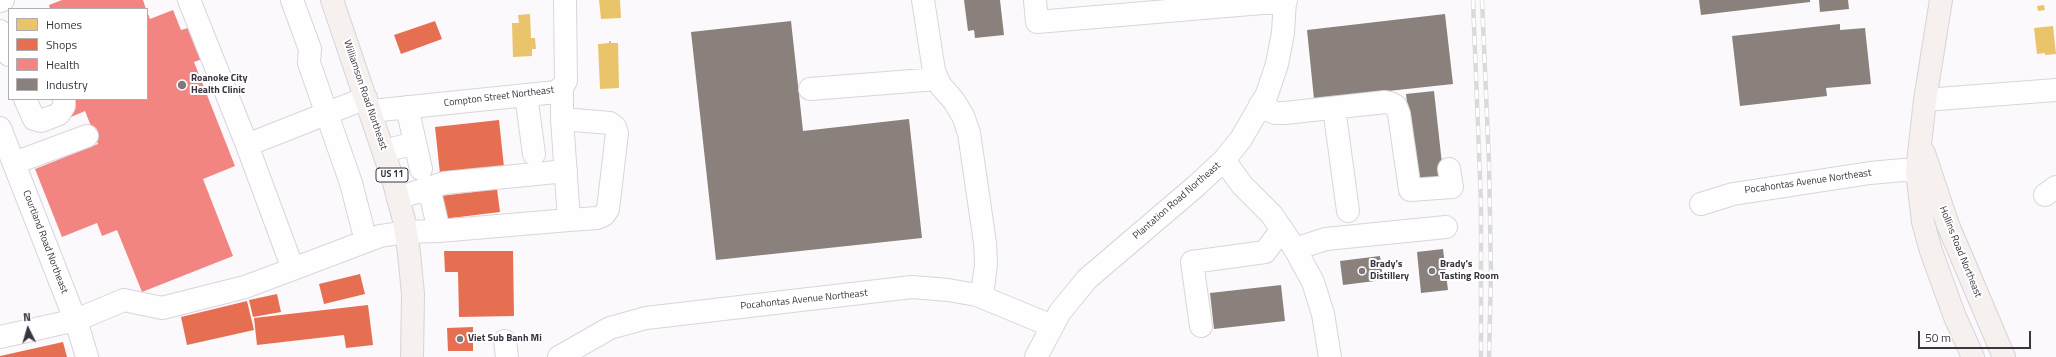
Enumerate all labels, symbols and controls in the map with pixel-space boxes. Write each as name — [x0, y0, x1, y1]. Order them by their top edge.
legend — [8, 8, 148, 100]
text: Homes — [46, 15, 82, 34]
text: Shops — [46, 35, 77, 54]
street label: Williamson Road Northeast — [341, 39, 389, 151]
text: Health — [46, 55, 80, 74]
place label: Roanoke City Health Clinic — [191, 73, 247, 96]
text: Industry — [46, 75, 88, 94]
marker: Roanoke City Health Clinic — [176, 79, 188, 91]
street label: Compton Street Northeast — [443, 84, 555, 110]
street label: Plantation Road Northeast — [1131, 160, 1223, 242]
street label: Pocahontas Avenue Northeast — [1744, 167, 1872, 197]
road number: US 11 — [376, 168, 408, 182]
street label: Courtland Road Northeast — [20, 189, 70, 295]
street label: Hollins Road Northeast — [1936, 205, 1984, 299]
place label: Brady's Distillery — [1370, 259, 1409, 282]
place label: Brady's Tasting Room — [1440, 259, 1499, 282]
marker: Brady's Distillery — [1357, 266, 1367, 276]
marker: Brady's Tasting Room — [1427, 266, 1437, 276]
street label: Pocahontas Avenue Northeast — [740, 287, 868, 313]
north arrow — [8, 309, 48, 349]
text: N — [22, 309, 31, 325]
scale bar — [1920, 323, 2033, 349]
text: 50 m — [1925, 328, 1951, 347]
place label: Viet Sub Banh Mi — [468, 333, 542, 345]
marker: Viet Sub Banh Mi — [455, 334, 465, 344]

